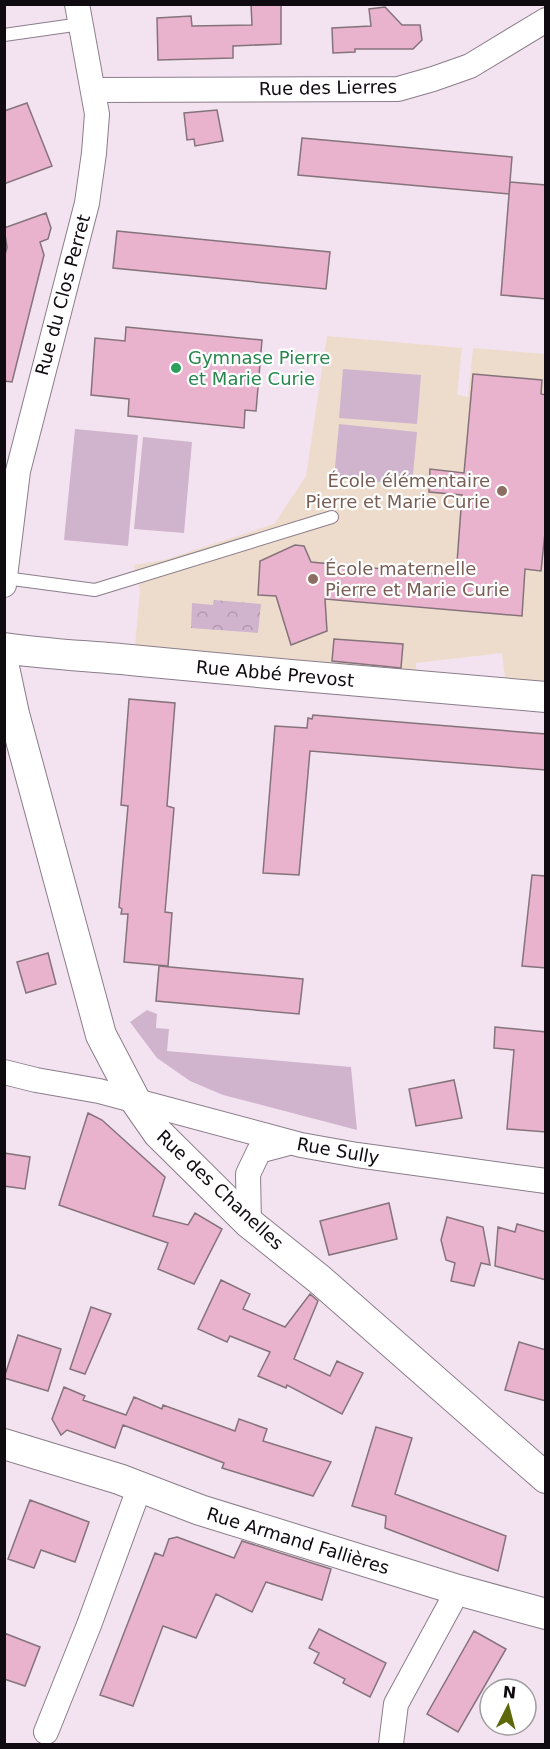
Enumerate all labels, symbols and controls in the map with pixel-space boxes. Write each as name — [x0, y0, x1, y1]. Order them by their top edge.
street label: Rue des Lierres — [259, 76, 397, 99]
street label: Rue du Clos Perret — [31, 212, 94, 378]
place label: Gymnase Pierre et Marie Curie — [188, 347, 330, 389]
marker: Gymnase Pierre et Marie Curie — [169, 361, 183, 375]
place label: École élémentaire Pierre et Marie Curie — [306, 470, 490, 512]
marker: École élémentaire Pierre et Marie Curie — [495, 484, 509, 498]
place label: École maternelle Pierre et Marie Curie — [325, 558, 509, 600]
marker: École maternelle Pierre et Marie Curie — [306, 572, 320, 586]
street label: Rue Abbé Prevost — [195, 656, 355, 691]
street label: Rue des Chanelles — [153, 1126, 288, 1254]
street label: Rue Sully — [295, 1133, 381, 1168]
street label: Rue Armand Fallières — [204, 1503, 392, 1578]
north arrow — [478, 1677, 538, 1737]
text: N — [502, 1682, 517, 1703]

